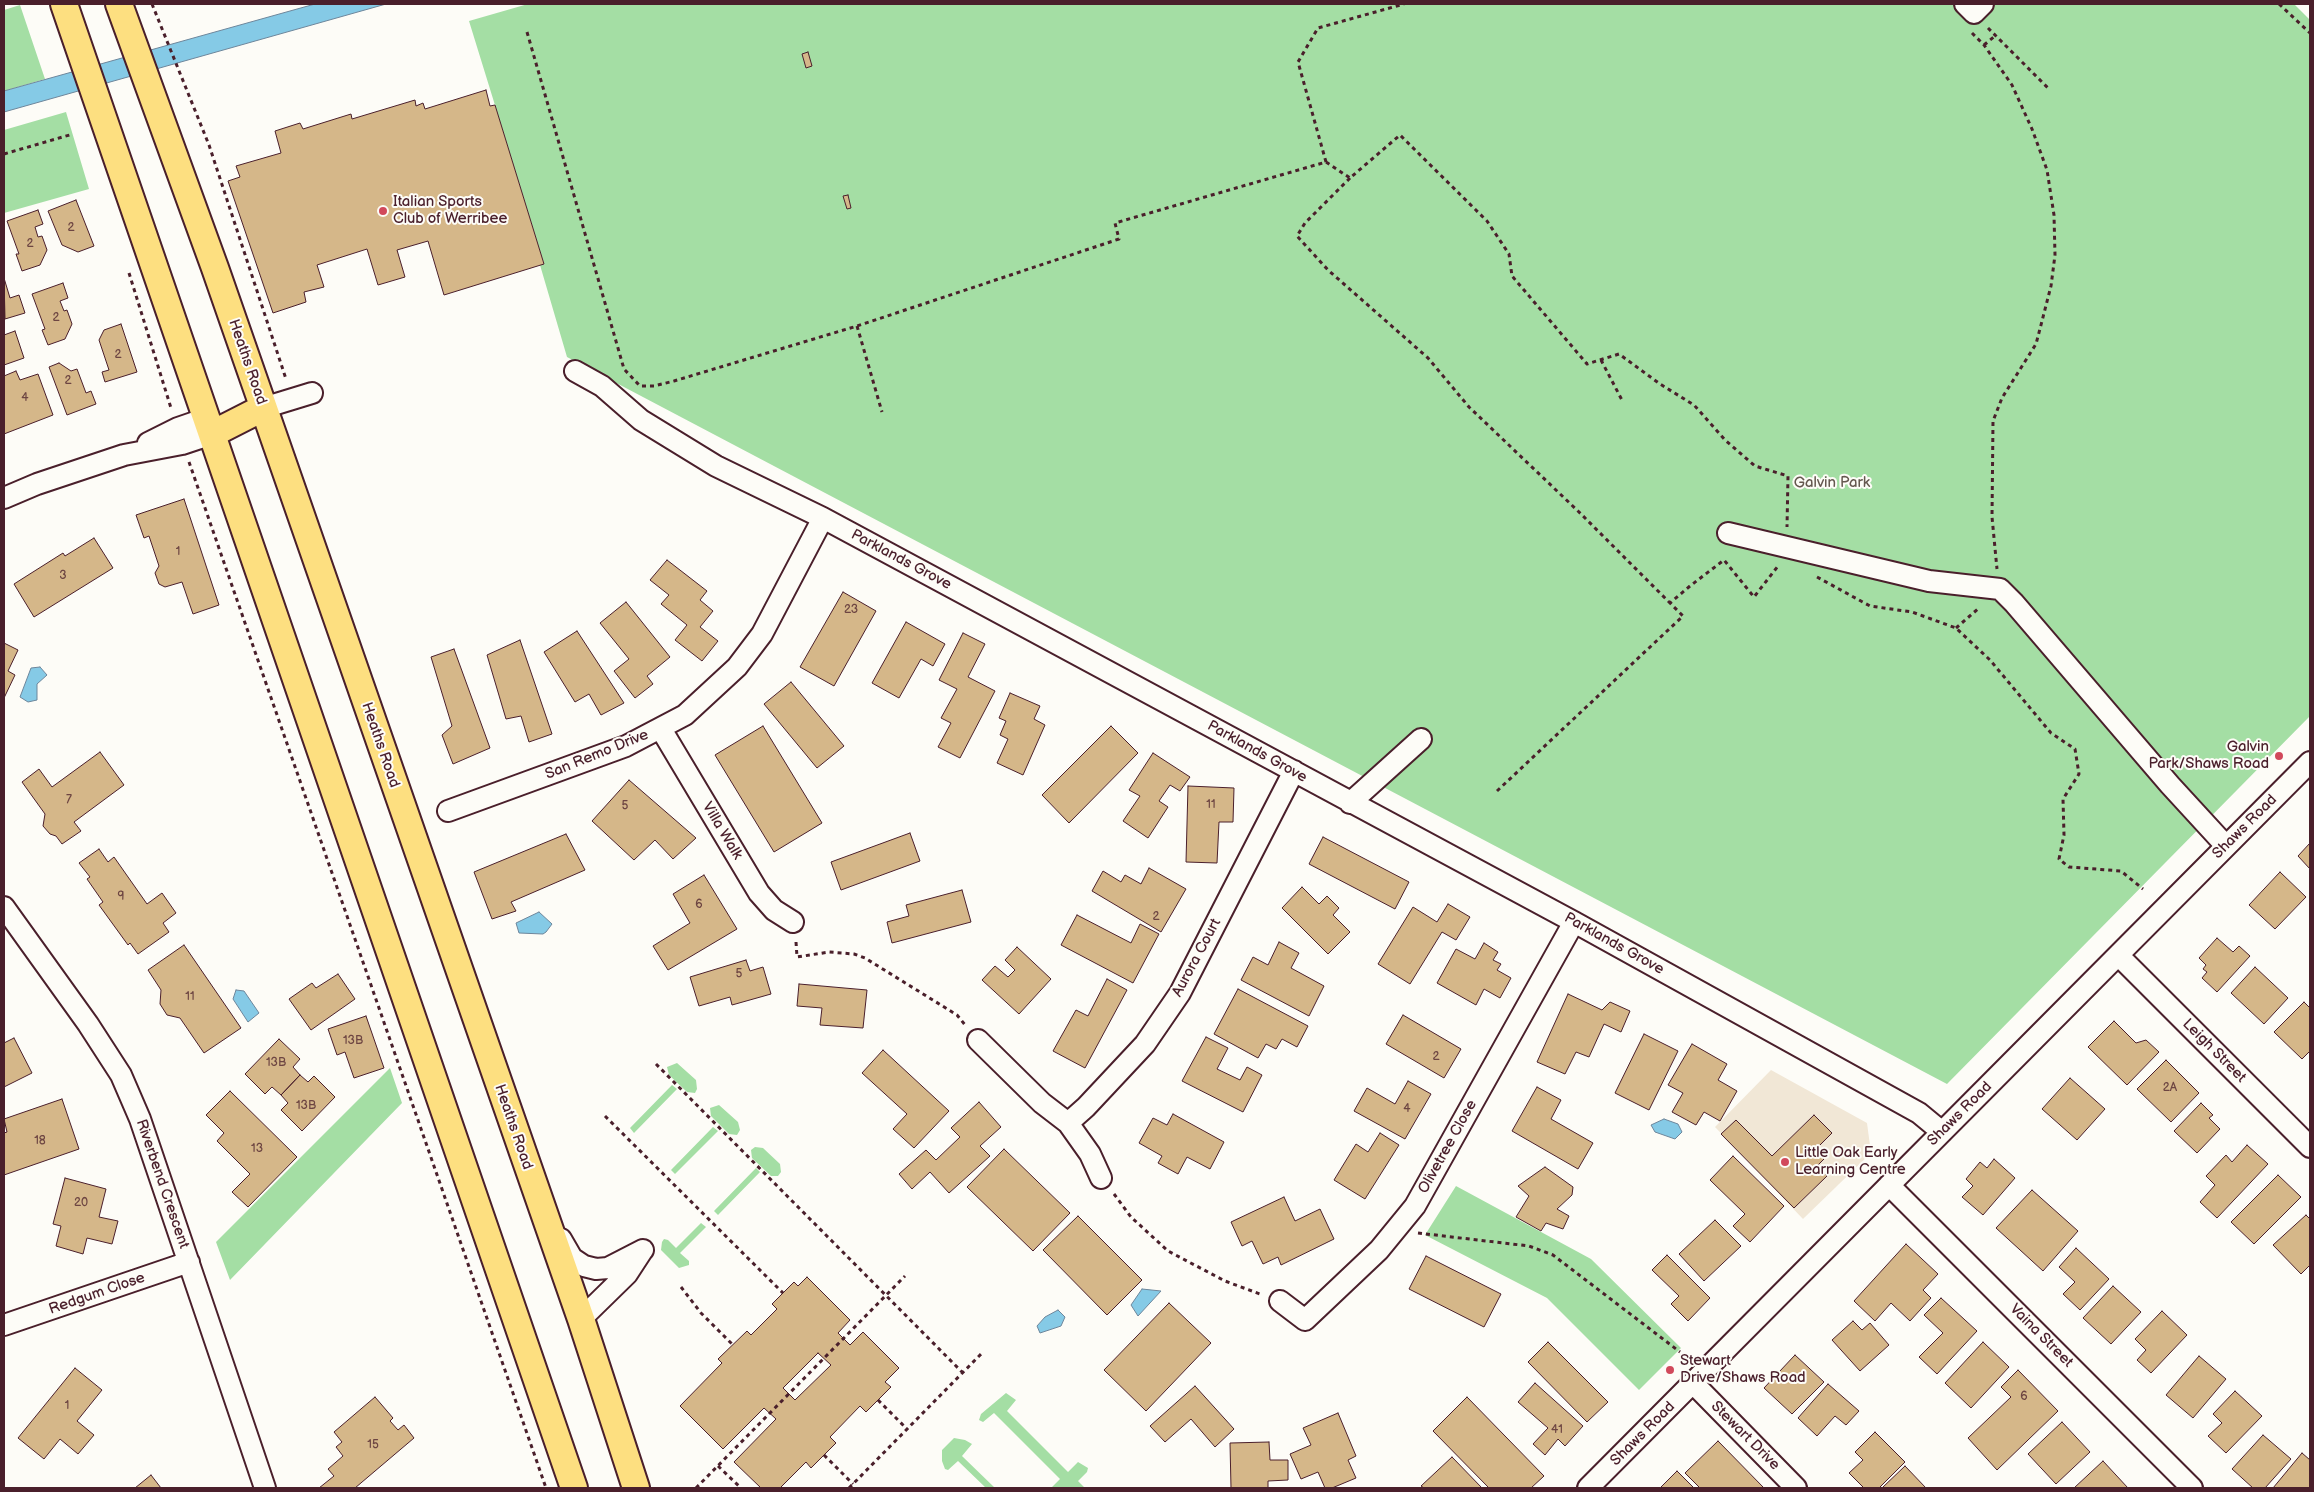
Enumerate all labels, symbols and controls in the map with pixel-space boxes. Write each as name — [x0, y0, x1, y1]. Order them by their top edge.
place label: Italian Sports Club of Werribee — [393, 193, 507, 228]
marker: Italian Sports Club of Werribee — [377, 205, 389, 217]
house number: 2 — [67, 221, 75, 235]
house number: 2 — [26, 237, 34, 251]
house number: 2 — [52, 311, 60, 325]
street label: Heaths Road — [224, 317, 270, 407]
house number: 2 — [114, 348, 122, 362]
house number: 2 — [64, 374, 72, 388]
house number: 4 — [21, 391, 29, 405]
park label: Galvin Park — [1794, 474, 1870, 492]
street label: Parklands Grove — [848, 526, 954, 594]
house number: 1 — [176, 545, 180, 559]
house number: 3 — [59, 569, 67, 583]
house number: 23 — [844, 603, 858, 617]
street label: Heaths Road — [357, 700, 403, 790]
street label: Parklands Grove — [1204, 717, 1310, 787]
street label: San Remo Drive — [543, 726, 651, 784]
place label: Galvin Park/Shaws Road — [2148, 738, 2269, 773]
marker: Galvin Park/Shaws Road — [2273, 750, 2285, 762]
street label: Shaws Road — [2209, 791, 2281, 863]
house number: 7 — [66, 793, 72, 807]
house number: 11 — [1206, 798, 1216, 812]
house number: 5 — [622, 799, 628, 813]
street label: Villa Walk — [698, 799, 746, 863]
house number: 9 — [118, 890, 124, 904]
house number: 6 — [695, 898, 703, 912]
street label: Parklands Grove — [1561, 909, 1667, 979]
house number: 2 — [1152, 910, 1160, 924]
street label: Aurora Court — [1169, 916, 1225, 1000]
house number: 5 — [736, 967, 742, 981]
house number: 11 — [185, 990, 195, 1004]
street label: Leigh Street — [2178, 1015, 2250, 1087]
house number: 13B — [343, 1034, 363, 1048]
house number: 2 — [1432, 1050, 1440, 1064]
house number: 13B — [266, 1056, 286, 1070]
street label: Shaws Road — [1924, 1078, 1996, 1150]
house number: 2A — [2163, 1081, 2177, 1095]
street label: Heaths Road — [490, 1082, 536, 1172]
street label: Olivetree Close — [1415, 1097, 1481, 1197]
house number: 13B — [296, 1099, 316, 1113]
house number: 4 — [1403, 1102, 1411, 1116]
street label: Riverbend Crescent — [131, 1117, 193, 1251]
house number: 18 — [34, 1134, 46, 1148]
house number: 13 — [251, 1142, 263, 1156]
place label: Little Oak Early Learning Centre — [1795, 1144, 1906, 1179]
marker: Little Oak Early Learning Centre — [1779, 1156, 1791, 1168]
house number: 20 — [74, 1196, 88, 1210]
street label: Redgum Close — [47, 1269, 147, 1319]
street label: Vaina Street — [2006, 1301, 2076, 1371]
place label: Stewart Drive/Shaws Road — [1680, 1352, 1806, 1387]
marker: Stewart Drive/Shaws Road — [1664, 1364, 1676, 1376]
house number: 6 — [2020, 1390, 2028, 1404]
street label: Shaws Road — [1607, 1398, 1679, 1470]
street label: Stewart Drive — [1707, 1398, 1783, 1474]
house number: 1 — [65, 1399, 69, 1413]
house number: 41 — [1551, 1423, 1563, 1437]
house number: 15 — [367, 1438, 379, 1452]

